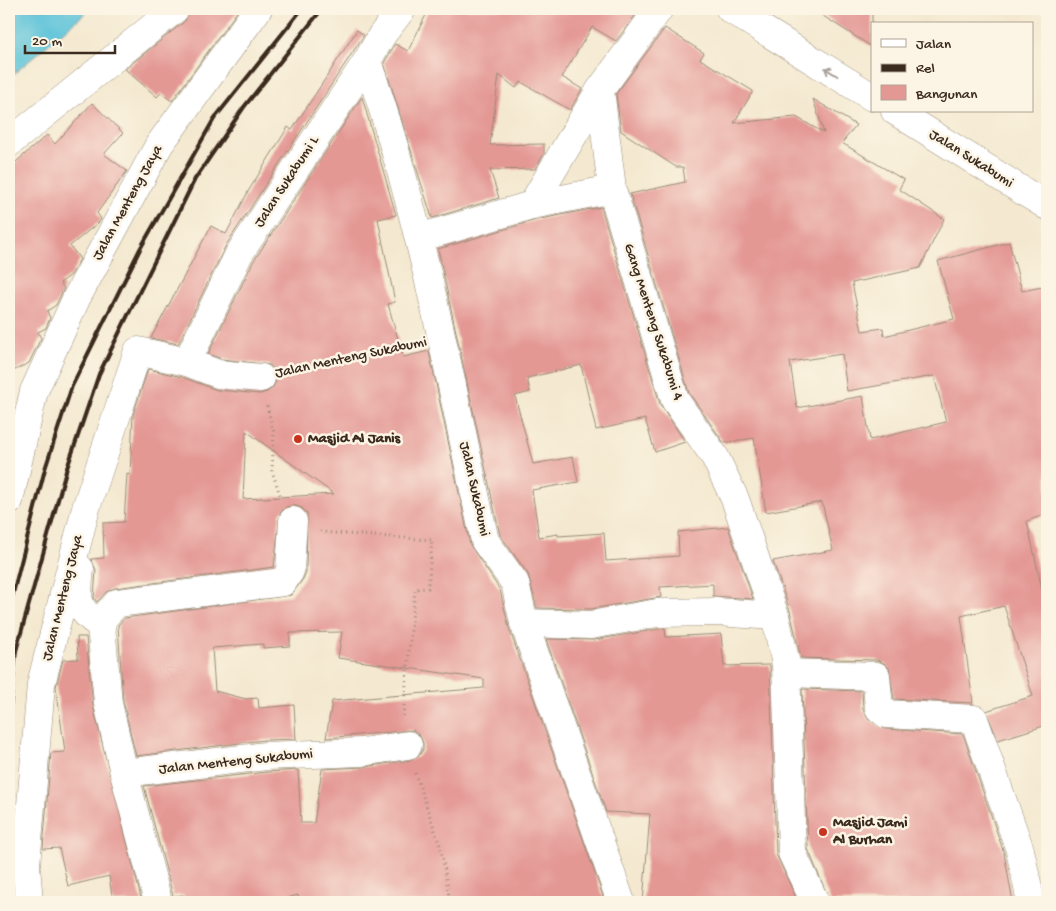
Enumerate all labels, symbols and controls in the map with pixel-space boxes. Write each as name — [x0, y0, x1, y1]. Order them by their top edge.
scale bar — [25, 22, 115, 54]
legend — [871, 22, 1034, 112]
text: 20 m — [32, 33, 62, 51]
text: Jalan — [916, 36, 951, 54]
text: Rel — [916, 60, 935, 78]
one-way arrow — [824, 66, 838, 76]
text: Bangunan — [915, 86, 977, 104]
street label: Jalan Sukabumi — [925, 126, 1017, 192]
street label: Jalan Sukabumi L — [251, 132, 324, 231]
street label: Jalan Menteng Jaya — [89, 142, 167, 264]
street label: Gang Menteng Sukabumi 4 — [619, 241, 687, 403]
street label: Jalan Menteng Sukabumi — [273, 333, 429, 383]
place label: Masjid Al Janis — [308, 430, 402, 448]
marker: Masjid Al Janis — [292, 433, 304, 445]
street label: Jalan Sukabumi — [454, 440, 494, 538]
street label: Jalan Menteng Jaya — [39, 533, 87, 663]
street label: Jalan Menteng Sukabumi — [158, 745, 314, 779]
place label: Masjid Jami Al Burhan — [832, 814, 907, 849]
marker: Masjid Jami Al Burhan — [817, 826, 829, 838]

